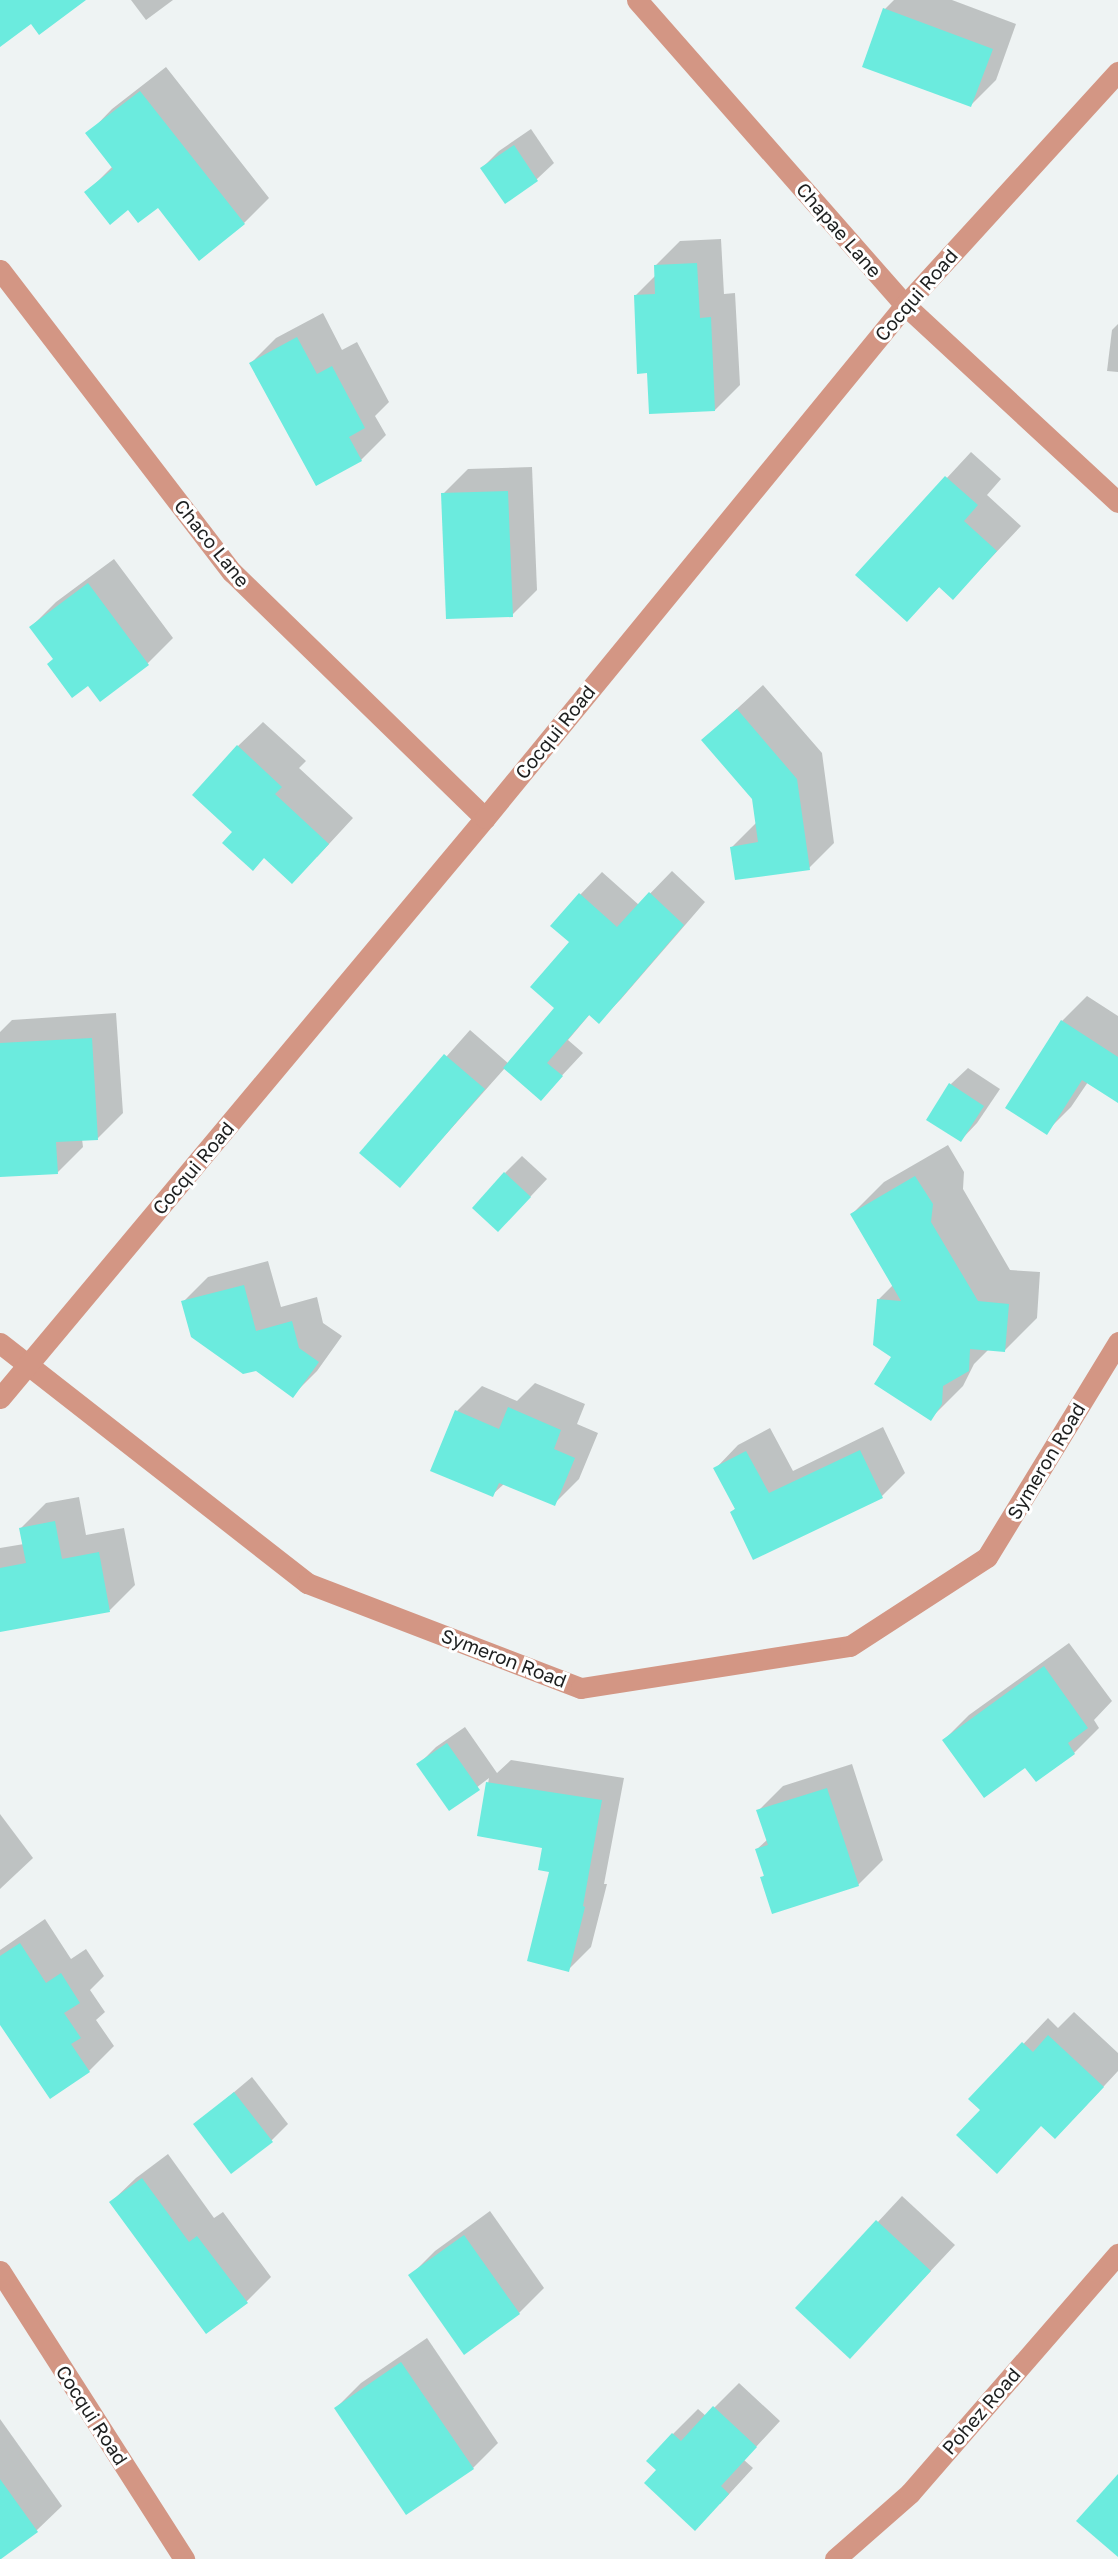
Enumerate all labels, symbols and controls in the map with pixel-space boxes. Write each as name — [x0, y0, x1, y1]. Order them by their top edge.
street label: Chapae Lane — [792, 178, 886, 282]
street label: Cocqui Road — [870, 244, 962, 346]
street label: Chaco Lane — [170, 495, 254, 591]
street label: Cocqui Road — [510, 680, 600, 784]
street label: Cocqui Road — [148, 1117, 238, 1219]
street label: Symeron Road — [1002, 1399, 1090, 1523]
street label: Symeron Road — [438, 1624, 570, 1692]
street label: Cocqui Road — [51, 2361, 133, 2469]
street label: Pohez Road — [937, 2363, 1025, 2459]

